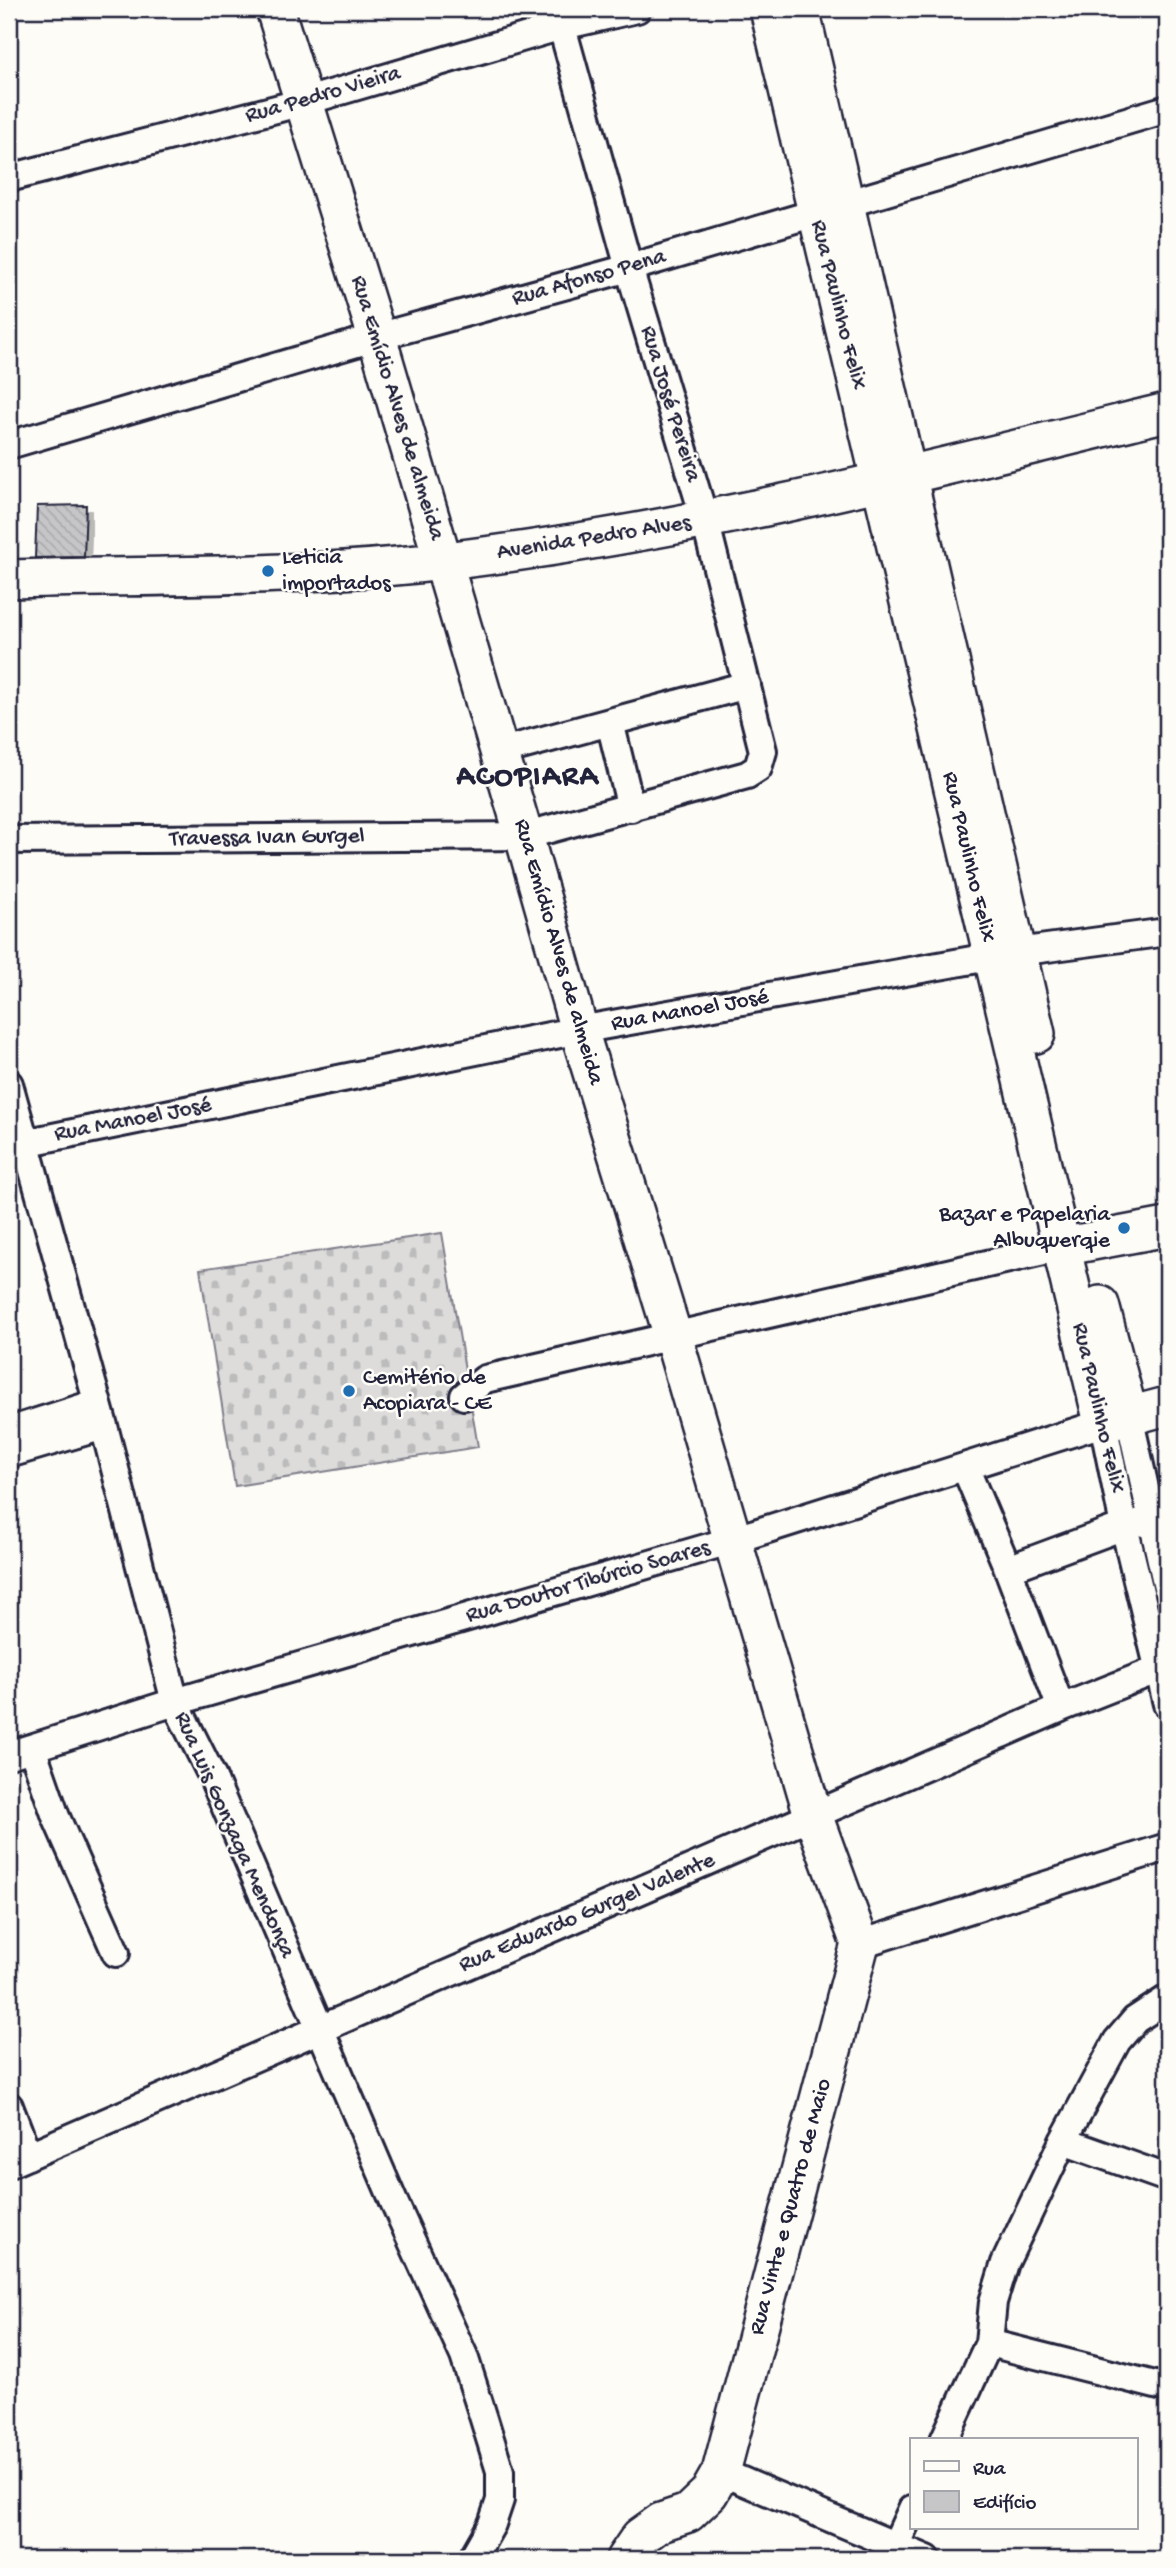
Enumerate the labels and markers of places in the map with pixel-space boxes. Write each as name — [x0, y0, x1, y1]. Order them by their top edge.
place label: Leticia importados — [282, 545, 391, 598]
marker: Leticia importados — [260, 563, 276, 579]
place label: Bazar e Papelaria Albuquerqie — [938, 1202, 1111, 1255]
marker: Bazar e Papelaria Albuquerqie — [1116, 1220, 1132, 1236]
place label: Cemitério de Acopiara - CE — [363, 1365, 493, 1418]
marker: Cemitério de Acopiara - CE — [341, 1383, 357, 1399]

